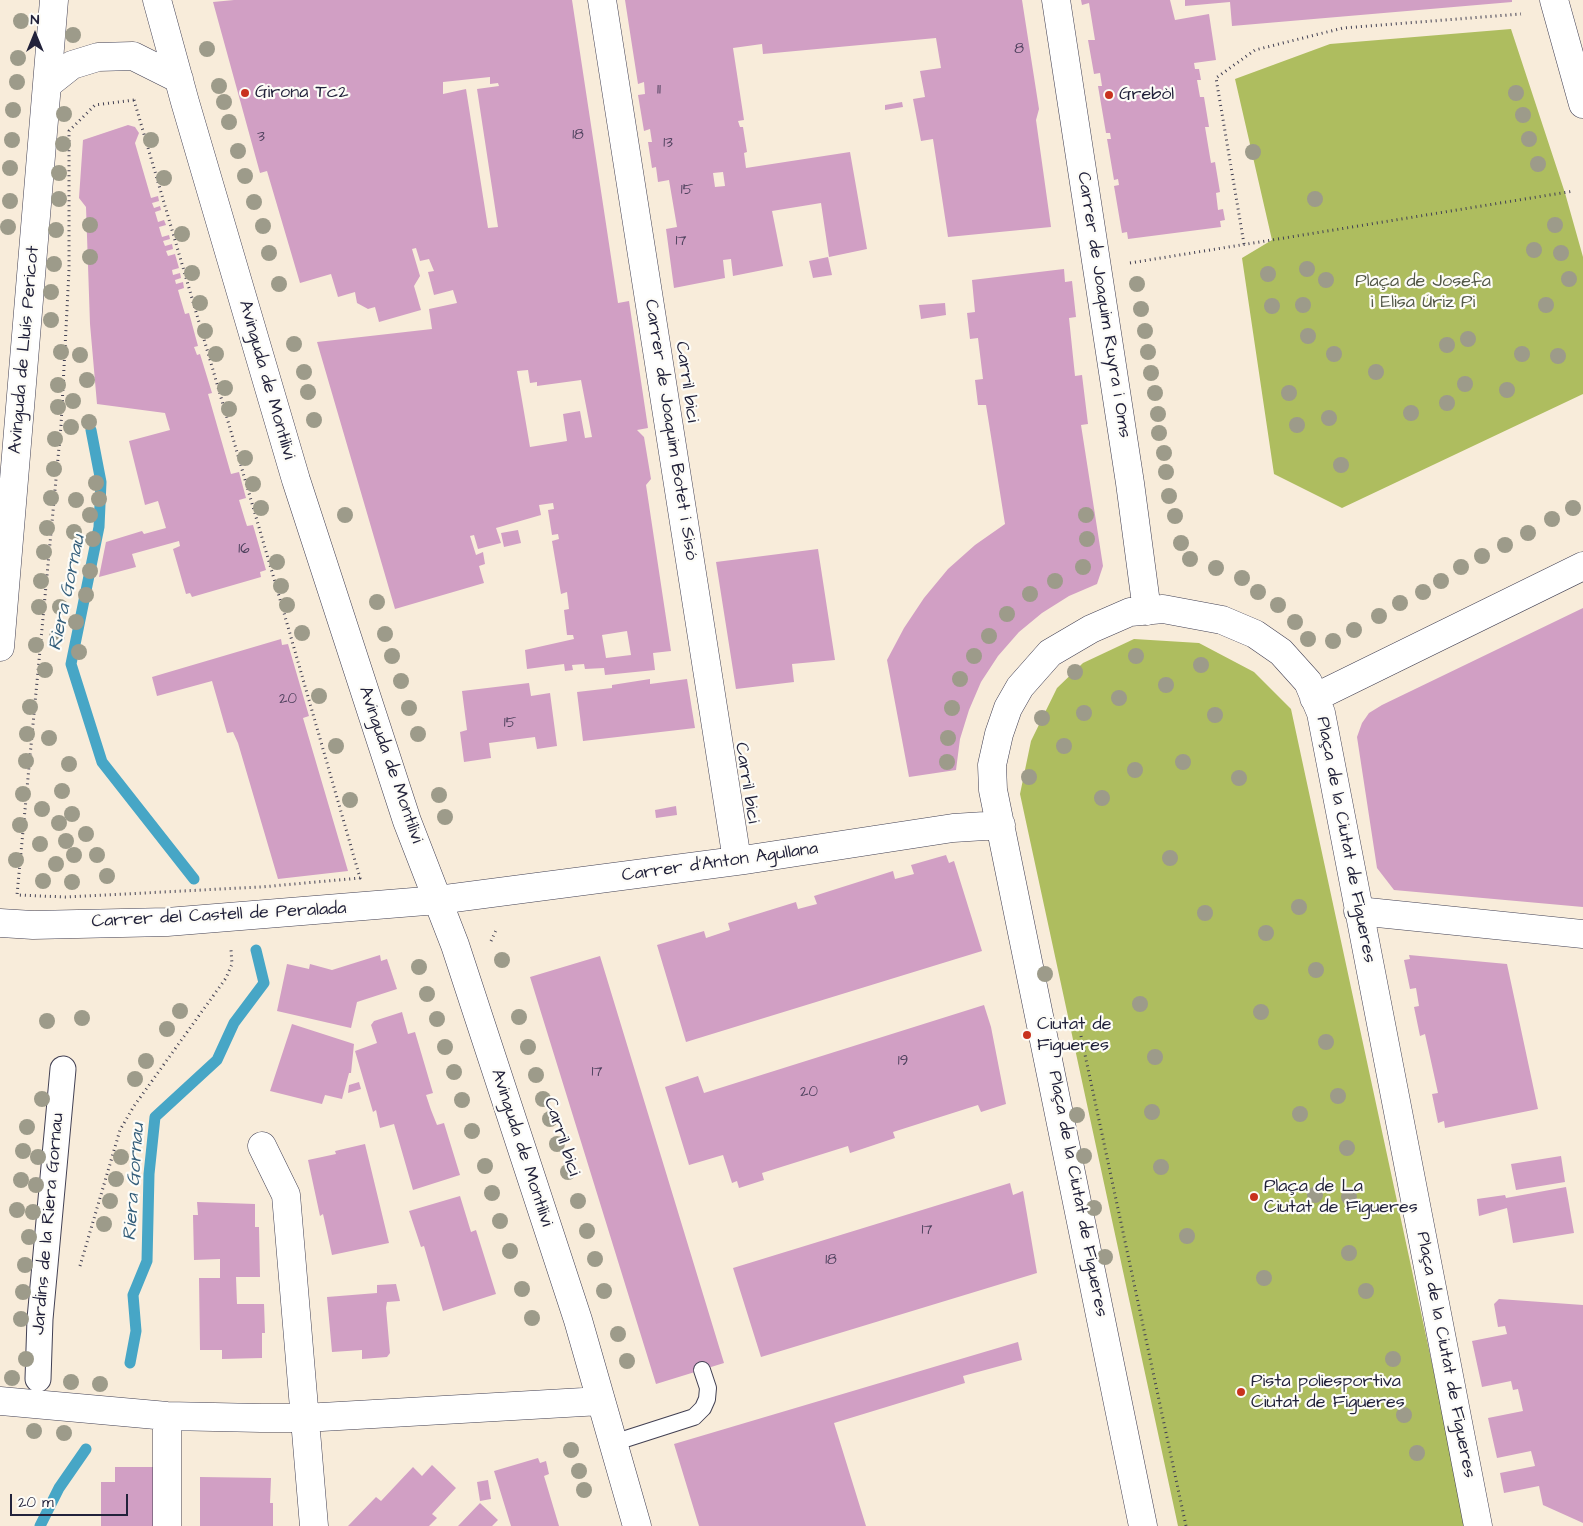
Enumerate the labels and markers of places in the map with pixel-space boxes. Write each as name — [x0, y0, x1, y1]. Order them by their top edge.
place label: Girona Tc2 — [255, 82, 349, 104]
place label: Grebòl — [1119, 84, 1174, 106]
marker: Girona Tc2 — [239, 87, 251, 99]
marker: Grebòl — [1103, 89, 1115, 101]
place label: Ciutat de Figueres — [1037, 1014, 1111, 1056]
marker: Ciutat de Figueres — [1021, 1029, 1033, 1041]
place label: Plaça de La Ciutat de Figueres — [1264, 1176, 1418, 1218]
marker: Plaça de La Ciutat de Figueres — [1248, 1191, 1260, 1203]
place label: Pista poliesportiva Ciutat de Figueres — [1251, 1371, 1405, 1414]
marker: Pista poliesportiva Ciutat de Figueres — [1235, 1386, 1247, 1398]

